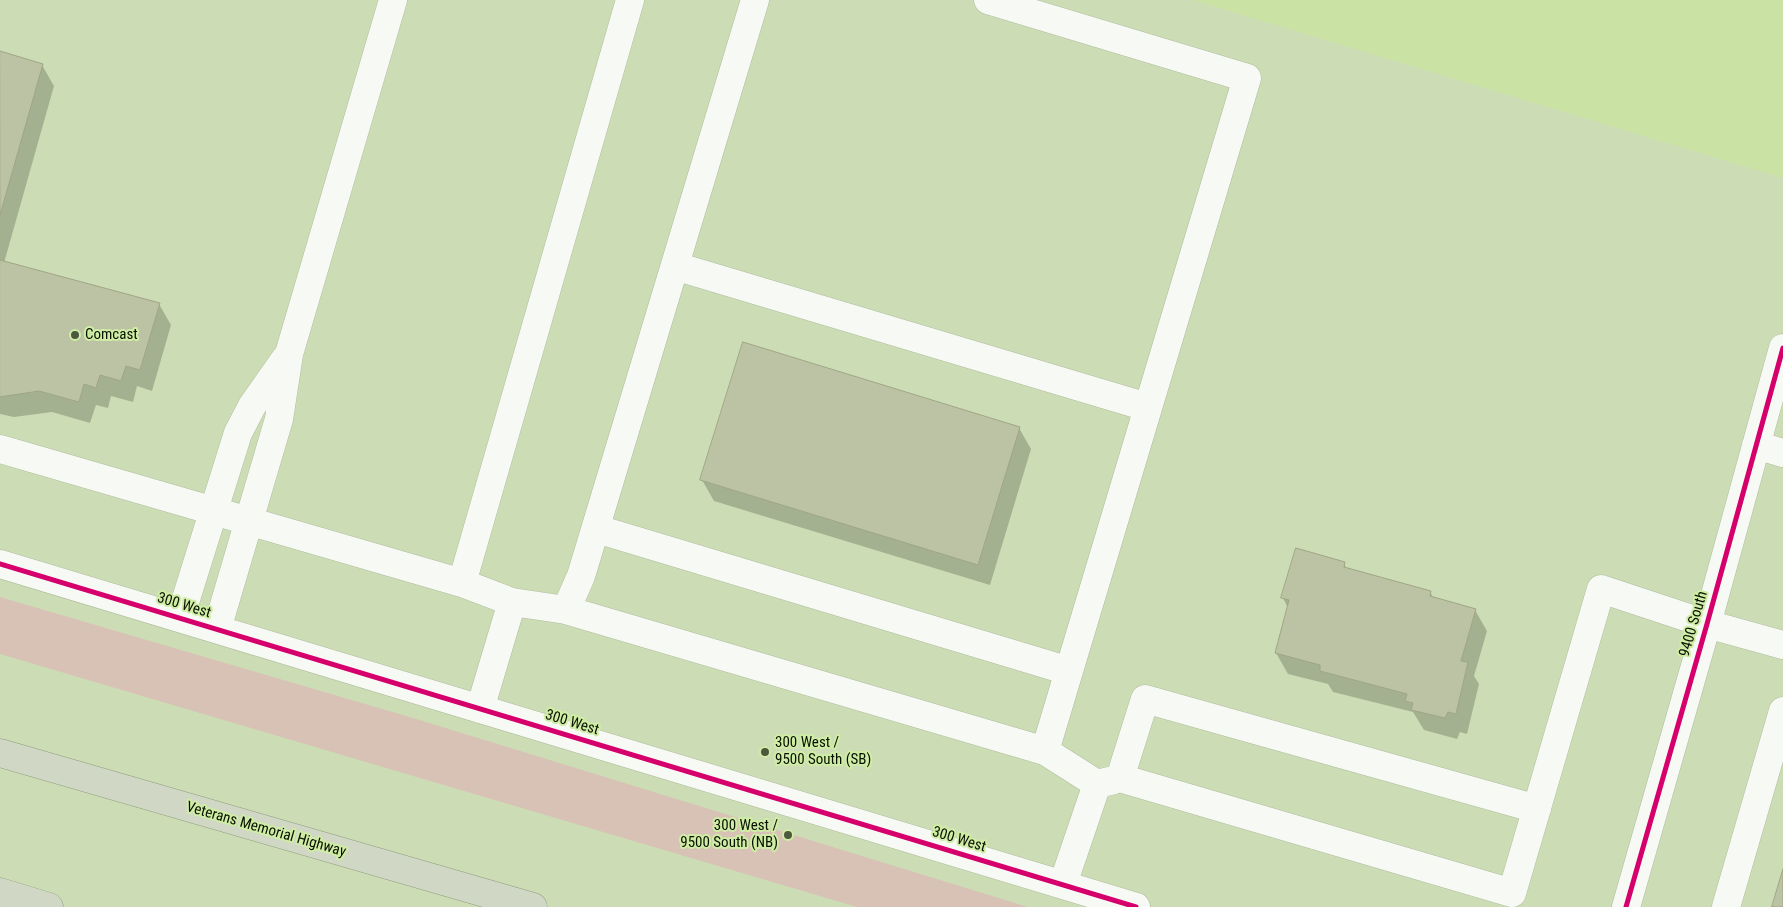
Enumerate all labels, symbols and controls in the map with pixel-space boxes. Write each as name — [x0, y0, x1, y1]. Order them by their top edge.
place label: Comcast — [85, 326, 138, 344]
marker: Comcast — [69, 329, 81, 341]
street label: 300 West — [155, 589, 213, 623]
street label: 9400 South — [1676, 589, 1712, 659]
street label: 300 West — [543, 706, 601, 740]
place label: 300 West / 9500 South (SB) — [775, 734, 871, 769]
marker: 300 West / 9500 South (SB) — [759, 746, 771, 758]
street label: Veterans Memorial Highway — [184, 799, 348, 861]
place label: 300 West / 9500 South (NB) — [680, 817, 778, 852]
street label: 300 West — [930, 823, 988, 857]
marker: 300 West / 9500 South (NB) — [782, 829, 794, 841]

